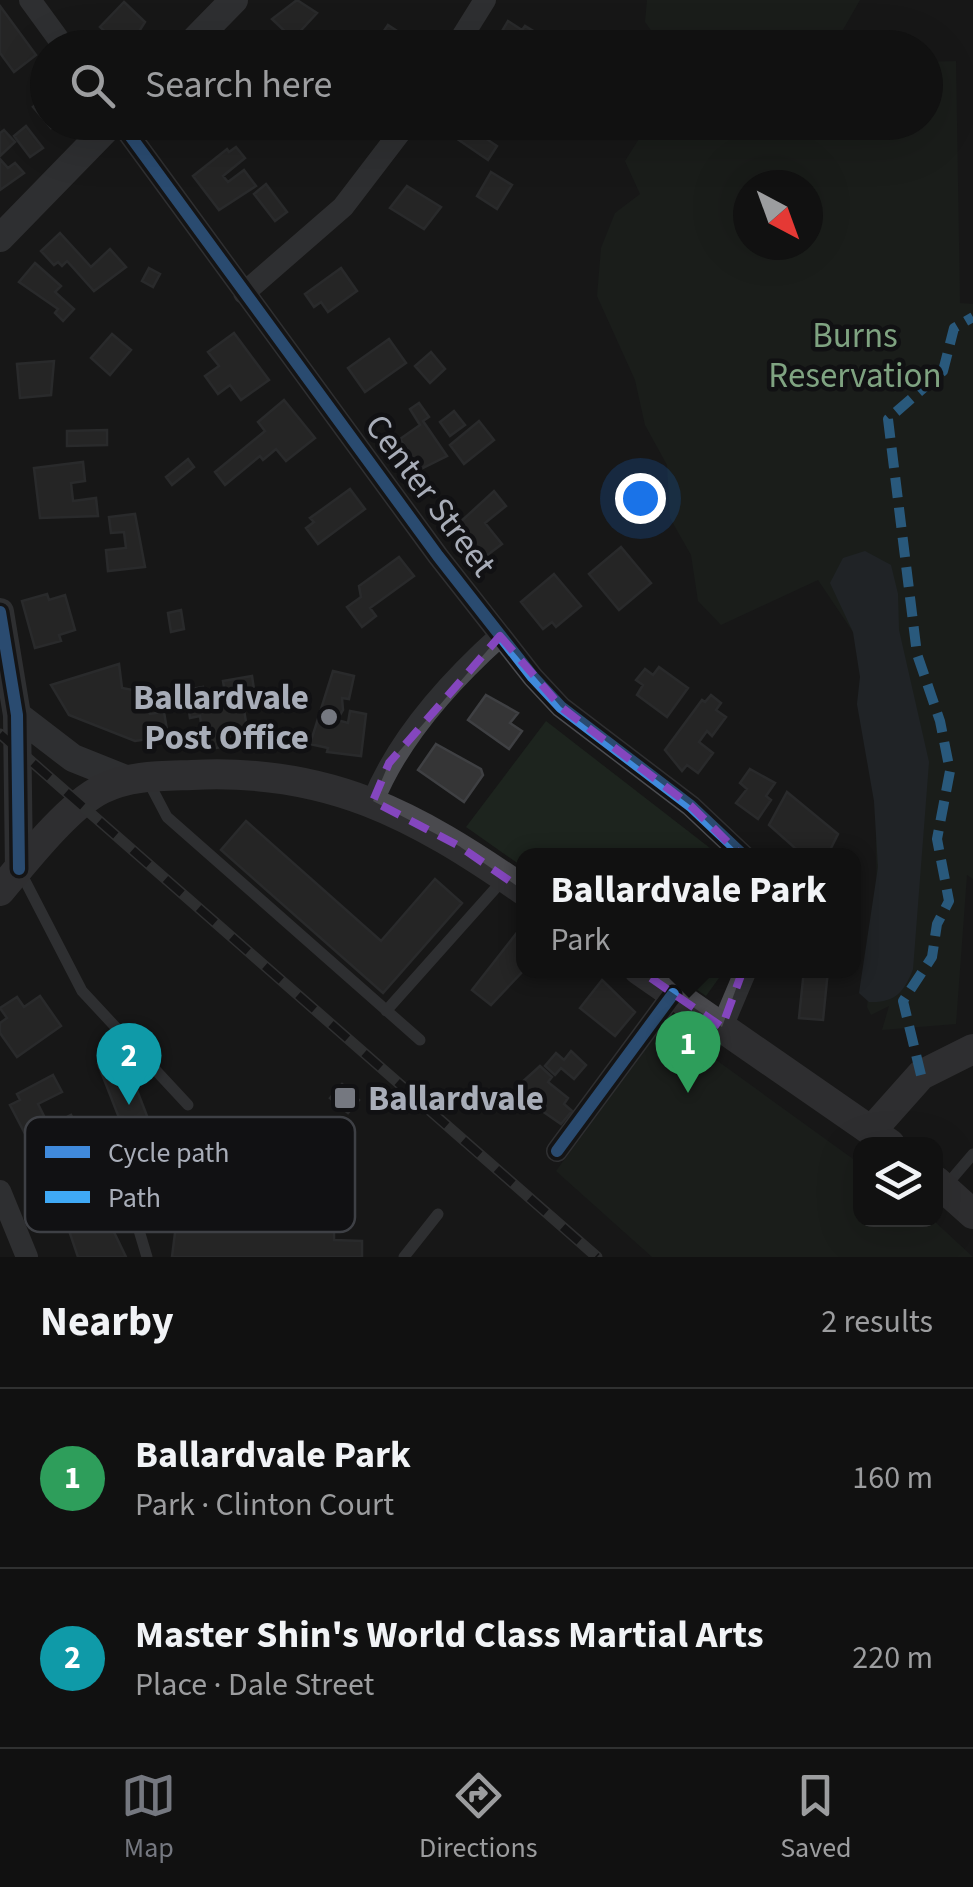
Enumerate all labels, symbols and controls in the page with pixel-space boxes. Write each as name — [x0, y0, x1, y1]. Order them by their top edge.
search box — [30, 30, 943, 140]
icon: search — [65, 58, 120, 113]
text: Search here — [145, 58, 332, 112]
north arrow — [733, 170, 823, 260]
park label: Burns Reservation — [768, 311, 942, 401]
street label: Center Street — [352, 404, 508, 587]
your location — [615, 473, 666, 524]
place label: Ballardvale Post Office — [133, 673, 309, 763]
marker: Ballardvale Post Office — [318, 706, 340, 728]
popup — [516, 848, 861, 978]
text: Ballardvale Park — [551, 863, 826, 917]
text: Park — [551, 917, 610, 963]
pin: 1 — [656, 1010, 720, 1093]
pin: 2 — [96, 1022, 162, 1105]
place label: Ballardvale — [368, 1074, 544, 1124]
marker: Ballardvale — [332, 1085, 358, 1111]
legend — [25, 1117, 355, 1232]
text: Cycle path — [108, 1133, 230, 1173]
map controls — [853, 1137, 943, 1227]
button: layers — [853, 1137, 943, 1227]
text: Path — [108, 1178, 161, 1218]
text: Nearby — [40, 1292, 174, 1352]
text: 2 results — [821, 1299, 933, 1345]
text: Ballardvale Park — [135, 1428, 411, 1482]
text: 1 — [64, 1455, 81, 1501]
text: 160 m — [852, 1455, 933, 1501]
text: Park · Clinton Court — [135, 1482, 394, 1528]
text: Master Shin's World Class Martial Arts — [135, 1608, 764, 1662]
text: 2 — [64, 1635, 81, 1681]
text: 220 m — [852, 1635, 933, 1681]
text: Place · Dale Street — [135, 1662, 374, 1708]
tab: Map — [121, 1768, 176, 1868]
tab: Directions — [419, 1768, 538, 1868]
tab: Saved — [780, 1768, 852, 1868]

